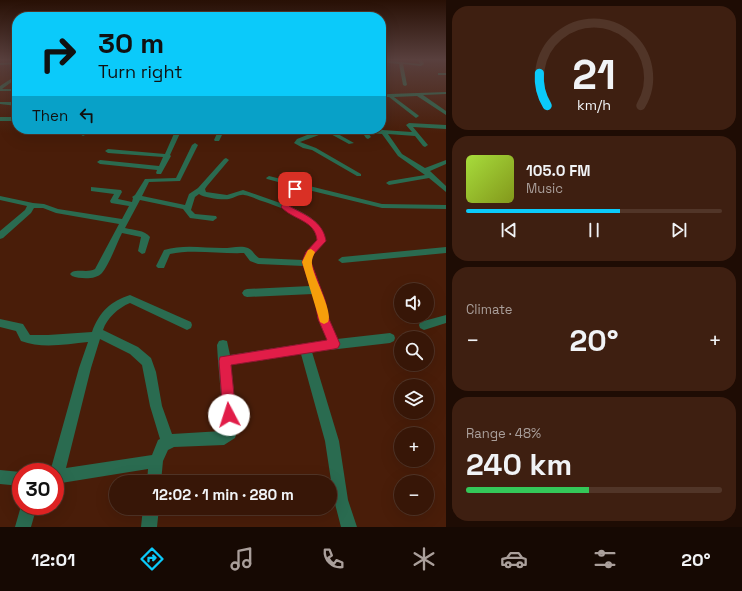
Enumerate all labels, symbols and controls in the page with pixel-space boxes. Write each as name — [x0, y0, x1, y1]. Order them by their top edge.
text: 30 m — [98, 25, 164, 61]
icon: right — [32, 28, 84, 80]
text: 21 — [572, 48, 616, 101]
text: Turn right — [98, 60, 182, 83]
text: km/h — [577, 96, 611, 114]
icon: left — [76, 104, 98, 126]
text: Then — [32, 106, 68, 125]
text: 105.0 FM — [526, 161, 591, 180]
pin — [278, 172, 312, 206]
icon: arrive — [284, 178, 306, 200]
text: Music — [526, 180, 563, 197]
icon: previous — [498, 219, 520, 241]
icon: pause — [583, 219, 605, 241]
icon: next — [668, 219, 690, 241]
map controls — [394, 283, 434, 515]
button: sound — [394, 283, 434, 323]
text: Climate — [466, 301, 512, 318]
text: 20° — [569, 321, 619, 360]
text: − — [466, 326, 480, 354]
text: + — [708, 326, 722, 354]
button: search — [394, 331, 434, 371]
button: layers — [394, 379, 434, 419]
position arrow — [208, 394, 250, 436]
text: Range · 48% — [466, 425, 541, 442]
button: + — [394, 427, 434, 467]
text: 240 km — [466, 445, 572, 484]
speed limit sign: 30 — [12, 463, 64, 515]
button: − — [394, 475, 434, 515]
text: 12:02 · 1 min · 280 m — [152, 485, 294, 504]
icon: directions — [138, 545, 166, 573]
icon: music — [228, 545, 256, 573]
icon: phone — [319, 545, 347, 573]
icon: climate — [410, 545, 438, 573]
icon: car — [500, 545, 528, 573]
icon: filters — [591, 545, 619, 573]
text: 12:01 — [31, 548, 75, 571]
text: 20° — [681, 548, 711, 571]

